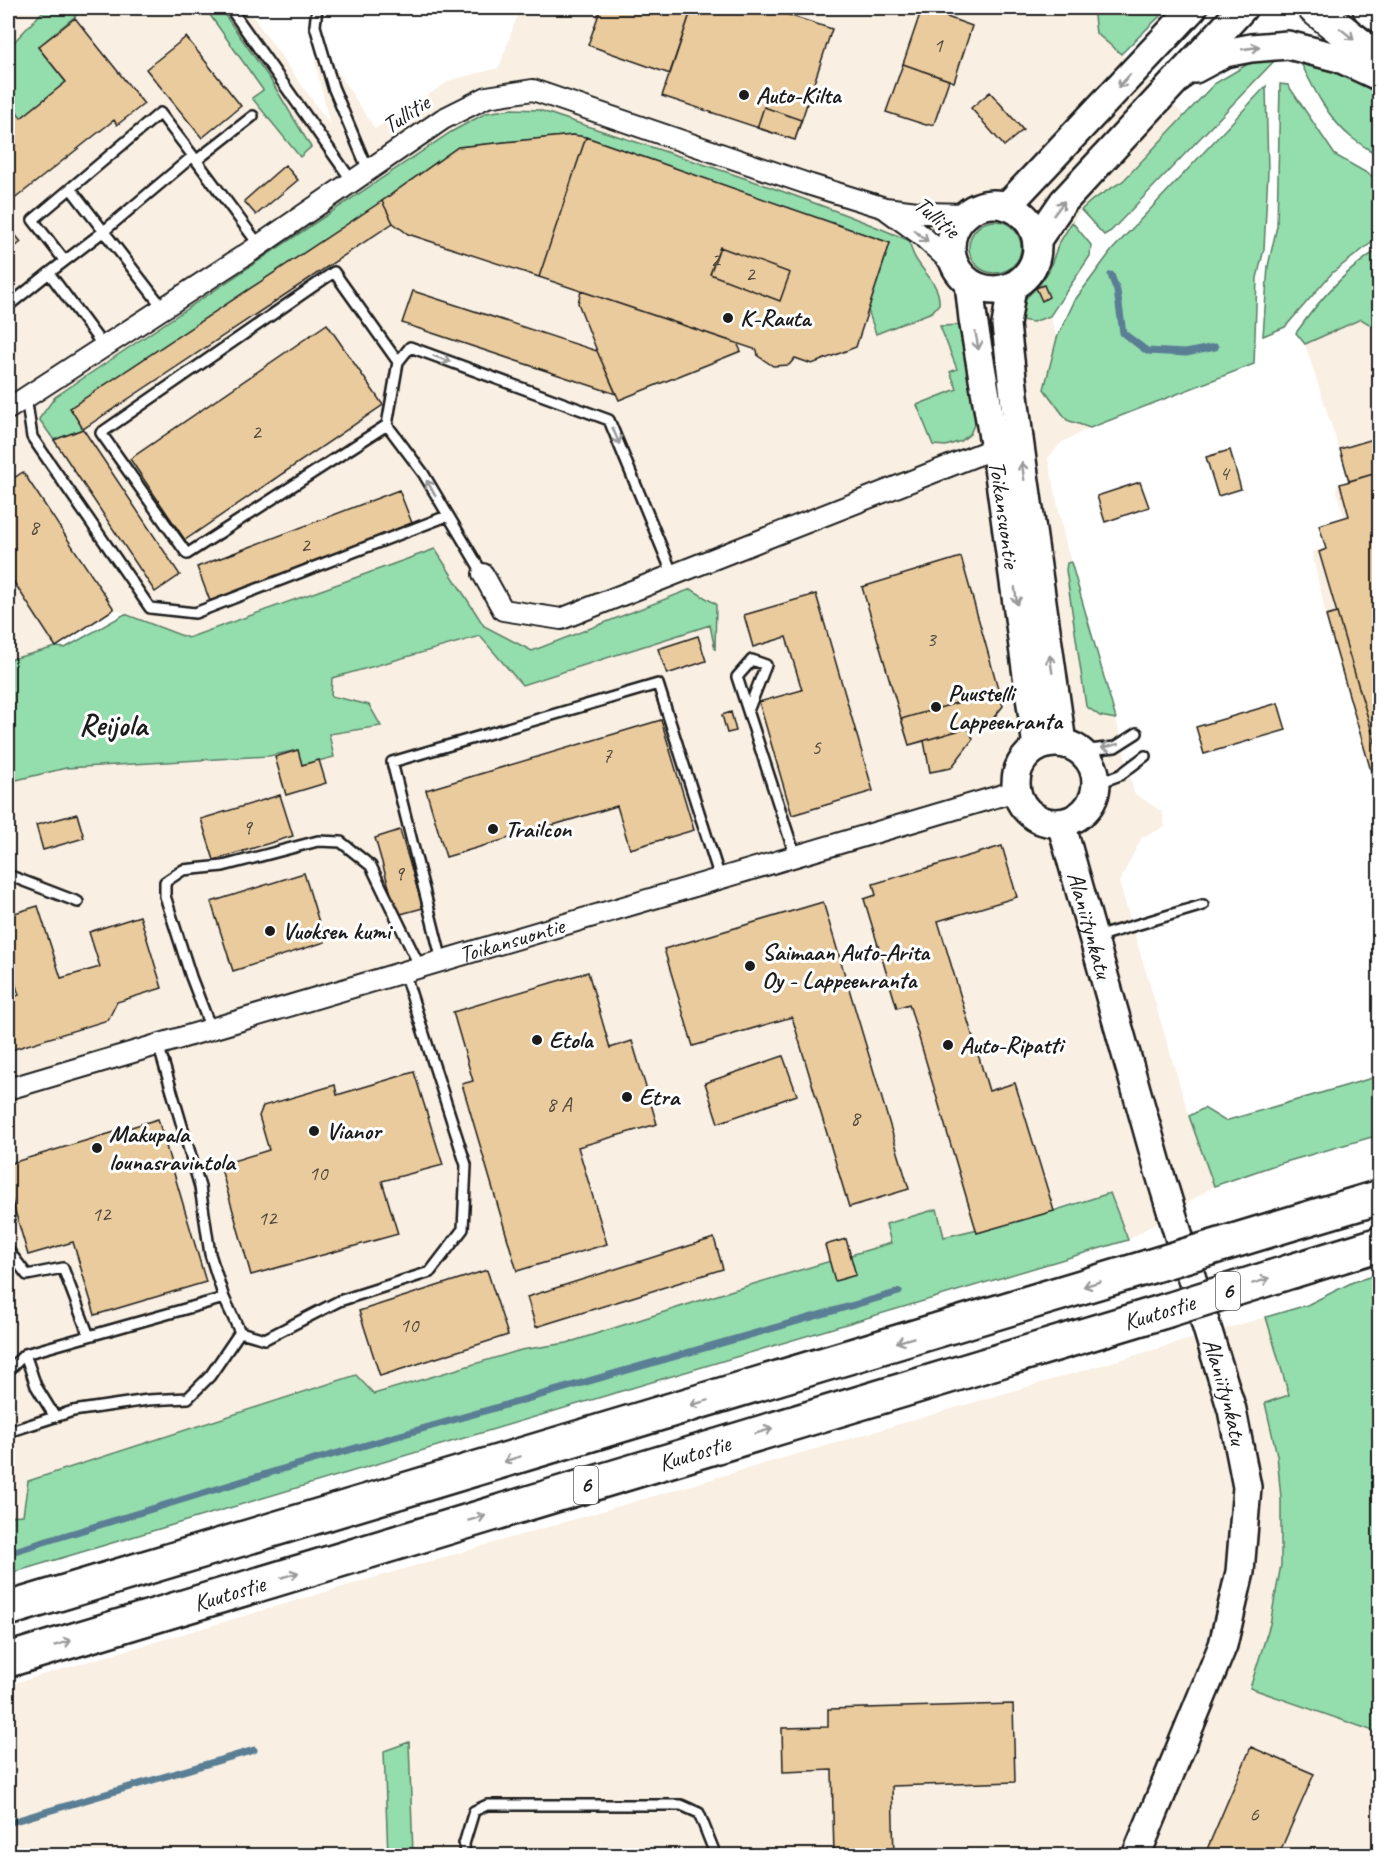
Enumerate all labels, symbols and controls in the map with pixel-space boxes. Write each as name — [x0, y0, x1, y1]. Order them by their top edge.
one-way arrow — [1339, 28, 1355, 41]
house number: 1 — [933, 32, 944, 58]
one-way arrow — [1241, 43, 1261, 54]
one-way arrow — [1117, 73, 1131, 88]
place label: Auto-Kilta — [756, 80, 843, 110]
street label: Tullitie — [377, 86, 437, 140]
marker: Auto-Kilta — [737, 88, 751, 102]
street label: Tullitie — [908, 189, 968, 246]
one-way arrow — [1053, 200, 1065, 216]
one-way arrow — [913, 229, 928, 243]
house number: 2 — [710, 247, 721, 273]
house number: 2 — [745, 261, 756, 287]
place label: K-Rauta — [740, 303, 812, 333]
marker: K-Rauta — [721, 311, 735, 325]
one-way arrow — [971, 331, 982, 350]
one-way arrow — [433, 355, 451, 366]
house number: 2 — [251, 419, 262, 445]
one-way arrow — [611, 426, 622, 445]
street label: Toikansuontie — [982, 458, 1027, 572]
house number: 4 — [1219, 460, 1231, 486]
one-way arrow — [1018, 462, 1029, 482]
one-way arrow — [425, 480, 437, 497]
house number: 8 — [29, 514, 41, 540]
house number: 2 — [300, 532, 311, 558]
one-way arrow — [1010, 586, 1021, 605]
house number: 3 — [926, 626, 937, 652]
one-way arrow — [1045, 655, 1056, 675]
place label: Puustelli Lappeenranta — [948, 678, 1064, 736]
marker: Puustelli Lappeenranta — [929, 700, 943, 714]
district label: Reijola — [79, 706, 150, 744]
house number: 5 — [811, 734, 822, 760]
one-way arrow — [1101, 741, 1120, 753]
house number: 7 — [602, 742, 613, 768]
house number: 9 — [242, 814, 253, 840]
place label: Trailcon — [505, 814, 572, 844]
marker: Trailcon — [486, 822, 500, 836]
house number: 9 — [394, 860, 405, 886]
street label: Alaniitynkatu — [1060, 868, 1120, 984]
street label: Toikansuontie — [455, 910, 570, 970]
place label: Vuoksen kumi — [282, 916, 394, 946]
marker: Vuoksen kumi — [263, 924, 277, 938]
place label: Saimaan Auto-Arita Oy - Lappeenranta — [762, 937, 931, 995]
marker: Saimaan Auto-Arita Oy - Lappeenranta — [743, 959, 757, 973]
place label: Etola — [549, 1025, 595, 1055]
place label: Auto-Ripatti — [960, 1030, 1066, 1060]
marker: Etola — [530, 1033, 544, 1047]
marker: Auto-Ripatti — [941, 1038, 955, 1052]
place label: Etra — [639, 1082, 681, 1112]
marker: Etra — [620, 1090, 634, 1104]
house number: 8 A — [546, 1091, 573, 1117]
house number: 8 — [850, 1105, 862, 1131]
place label: Vianor — [326, 1116, 383, 1146]
place label: Makupala lounasravintola — [109, 1119, 237, 1177]
marker: Vianor — [307, 1124, 321, 1138]
marker: Makupala lounasravintola — [90, 1141, 104, 1155]
house number: 10 — [309, 1160, 329, 1186]
house number: 12 — [92, 1201, 112, 1227]
house number: 12 — [258, 1205, 278, 1231]
road number: 6 — [1216, 1272, 1240, 1310]
one-way arrow — [1251, 1275, 1270, 1286]
one-way arrow — [1083, 1279, 1102, 1290]
street label: Kuutostie — [1120, 1286, 1200, 1337]
house number: 10 — [400, 1312, 420, 1338]
one-way arrow — [896, 1335, 915, 1346]
street label: Alaniitynkatu — [1196, 1335, 1254, 1450]
one-way arrow — [690, 1398, 709, 1409]
one-way arrow — [754, 1425, 773, 1436]
street label: Kuutostie — [655, 1427, 736, 1478]
one-way arrow — [503, 1454, 522, 1465]
road number: 6 — [574, 1466, 598, 1504]
one-way arrow — [467, 1512, 486, 1523]
street label: Kuutostie — [190, 1568, 271, 1618]
one-way arrow — [280, 1569, 299, 1580]
one-way arrow — [54, 1637, 73, 1648]
house number: 6 — [1249, 1801, 1259, 1827]

